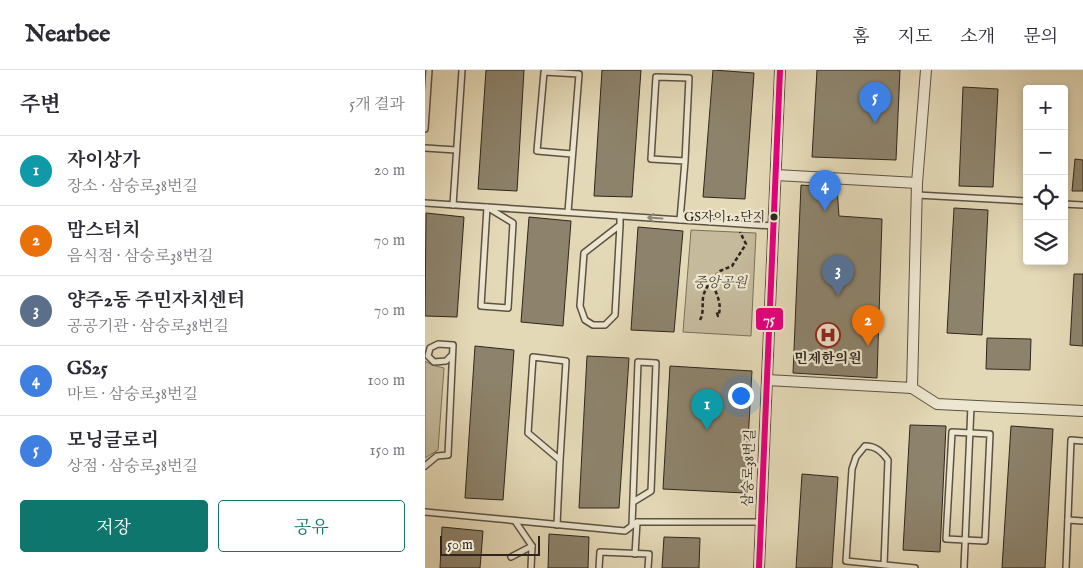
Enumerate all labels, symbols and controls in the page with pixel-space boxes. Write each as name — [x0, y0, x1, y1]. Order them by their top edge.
text: Nearbee — [25, 19, 110, 50]
text: 홈 — [852, 26, 870, 49]
text: 지도 — [898, 26, 932, 49]
text: 소개 — [960, 26, 995, 49]
text: 문의 — [1023, 26, 1058, 49]
pin: 5 — [859, 82, 891, 123]
map controls — [1023, 85, 1068, 265]
button: + — [1023, 85, 1068, 130]
text: 주변 — [20, 92, 61, 119]
text: 5개 결과 — [349, 95, 405, 115]
button: − — [1023, 130, 1068, 175]
text: 자이상가 — [67, 149, 140, 173]
text: 1 — [33, 161, 39, 181]
text: 20 m — [374, 161, 405, 181]
pin: 4 — [809, 170, 841, 211]
button: locate — [1023, 175, 1068, 220]
text: 장소 · 삼숭로38번길 — [67, 177, 198, 197]
place label: GS자이1.2단지 — [684, 209, 765, 226]
marker: GS자이1.2단지 — [769, 212, 779, 222]
one-way arrow — [647, 213, 663, 223]
text: 맘스터치 — [67, 219, 140, 243]
button: layers — [1023, 220, 1068, 265]
text: 2 — [32, 231, 40, 251]
text: 70 m — [374, 231, 405, 251]
text: 음식점 · 삼숭로38번길 — [67, 247, 213, 267]
pin: 3 — [822, 255, 854, 296]
park label: 중앙공원 — [693, 274, 749, 292]
text: 양주2동 주민자치센터 — [67, 289, 245, 313]
text: 3 — [33, 301, 39, 321]
text: 70 m — [374, 301, 405, 321]
pin: 2 — [852, 305, 884, 346]
line badge: 75 — [755, 307, 784, 331]
text: 75 — [763, 311, 775, 329]
text: 공공기관 · 삼숭로38번길 — [67, 317, 229, 337]
hospital icon: 민제한의원 — [815, 322, 841, 348]
place label: 민제한의원 — [794, 350, 862, 368]
text: GS25 — [67, 357, 108, 381]
text: 4 — [32, 371, 40, 391]
text: 100 m — [368, 371, 405, 391]
your location — [728, 383, 754, 409]
text: 마트 · 삼숭로38번길 — [67, 385, 198, 405]
pin: 1 — [691, 389, 723, 430]
text: 모닝글로리 — [67, 429, 159, 453]
street label: 삼숭로38번길 — [739, 429, 759, 507]
text: 5 — [33, 441, 39, 461]
text: 150 m — [370, 441, 405, 461]
text: 상점 · 삼숭로38번길 — [67, 457, 198, 477]
button: 저장 — [20, 500, 208, 552]
button: 공유 — [218, 500, 405, 552]
scale bar — [440, 533, 540, 556]
text: 50 m — [447, 536, 473, 554]

